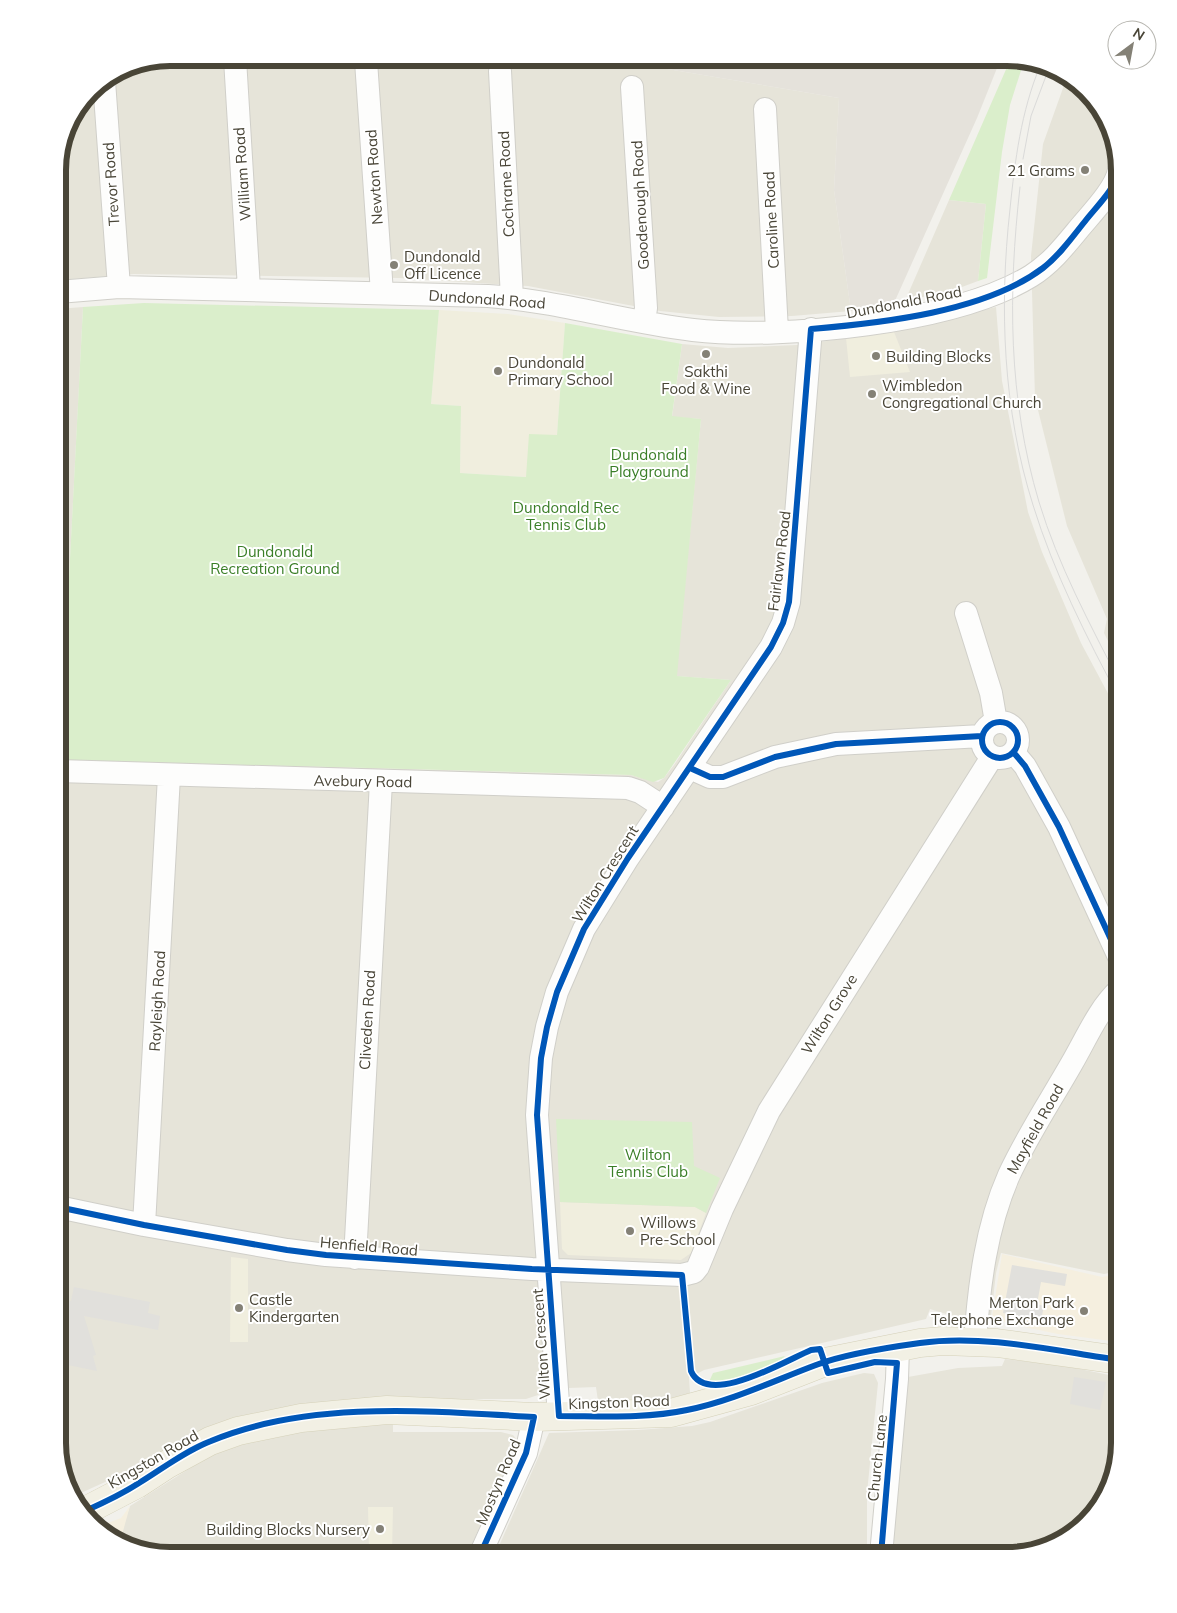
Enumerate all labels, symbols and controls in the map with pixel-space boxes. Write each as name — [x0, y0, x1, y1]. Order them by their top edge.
north arrow — [1107, 20, 1157, 70]
text: N — [1130, 24, 1148, 44]
street label: William Road — [229, 127, 255, 221]
street label: Newton Road — [361, 129, 387, 225]
street label: Cochrane Road — [494, 130, 518, 238]
street label: Goodenough Road — [627, 140, 653, 270]
street label: Trevor Road — [99, 141, 123, 227]
place label: 21 Grams — [1007, 161, 1075, 180]
marker: 21 Grams — [1079, 164, 1091, 176]
street label: Caroline Road — [759, 171, 783, 269]
place label: Dundonald Off Licence — [404, 247, 481, 283]
marker: Dundonald Off Licence — [388, 259, 400, 271]
street label: Dundonald Road — [845, 281, 963, 323]
street label: Dundonald Road — [428, 285, 546, 313]
place label: Building Blocks — [886, 347, 991, 366]
marker: Sakthi Food & Wine — [700, 348, 712, 360]
marker: Building Blocks — [870, 350, 882, 362]
place label: Dundonald Primary School — [508, 353, 613, 389]
place label: Sakthi Food & Wine — [661, 362, 751, 398]
marker: Dundonald Primary School — [492, 365, 504, 377]
place label: Wimbledon Congregational Church — [882, 376, 1042, 412]
marker: Wimbledon Congregational Church — [866, 388, 878, 400]
park label: Dundonald Playground — [609, 445, 689, 481]
park label: Dundonald Rec Tennis Club — [513, 498, 619, 534]
street label: Fairlawn Road — [763, 510, 795, 612]
park label: Dundonald Recreation Ground — [210, 542, 340, 578]
street label: Avebury Road — [313, 771, 413, 791]
street label: Wilton Crescent — [568, 822, 642, 926]
street label: Rayleigh Road — [145, 950, 169, 1052]
street label: Cliveden Road — [355, 970, 379, 1070]
street label: Wilton Grove — [797, 970, 861, 1058]
street label: Mayfield Road — [1002, 1081, 1068, 1177]
park label: Wilton Tennis Club — [608, 1145, 688, 1181]
place label: Willows Pre-School — [640, 1213, 716, 1249]
marker: Willows Pre-School — [624, 1225, 636, 1237]
street label: Henfield Road — [319, 1232, 419, 1260]
street label: Wilton Crescent — [528, 1288, 554, 1400]
place label: Castle Kindergarten — [249, 1290, 339, 1326]
place label: Merton Park Telephone Exchange — [931, 1293, 1074, 1329]
marker: Castle Kindergarten — [233, 1302, 245, 1314]
marker: Merton Park Telephone Exchange — [1078, 1305, 1090, 1317]
street label: Kingston Road — [568, 1391, 670, 1413]
street label: Church Lane — [863, 1414, 891, 1502]
street label: Kingston Road — [104, 1425, 202, 1493]
street label: Mostyn Road — [471, 1436, 525, 1528]
place label: Building Blocks Nursery — [206, 1520, 370, 1539]
marker: Building Blocks Nursery — [374, 1523, 386, 1535]

